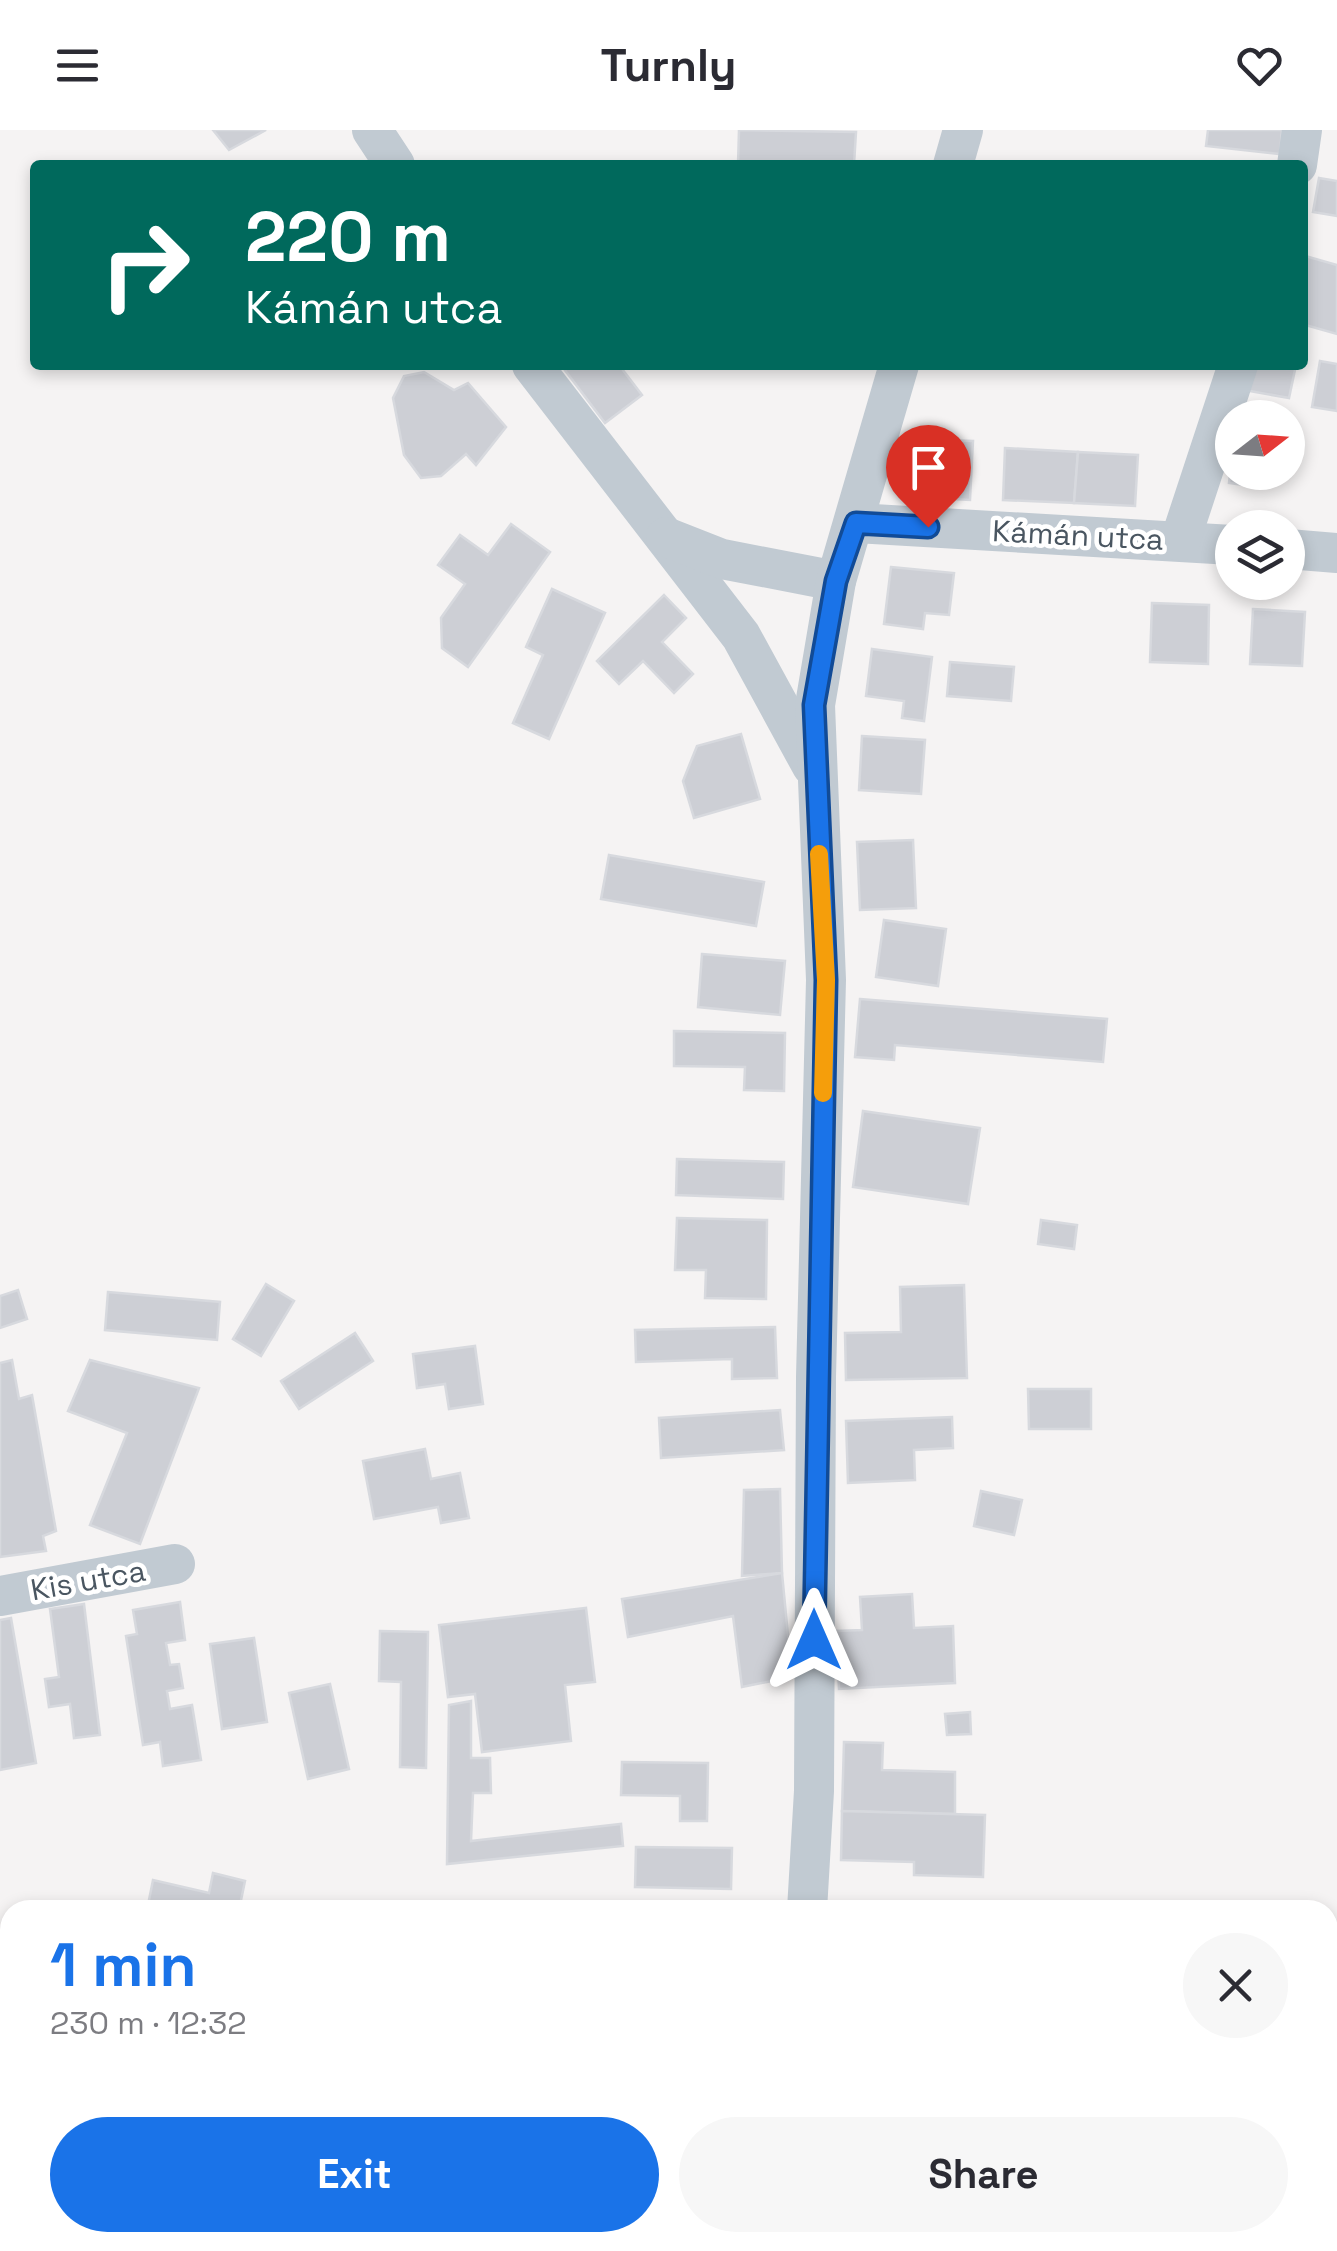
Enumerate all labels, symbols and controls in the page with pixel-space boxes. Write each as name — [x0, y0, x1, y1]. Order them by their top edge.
text: Turnly — [600, 37, 737, 94]
icon: menu — [50, 38, 105, 93]
icon: heart — [1232, 38, 1287, 93]
text: 220 m — [245, 192, 451, 281]
icon: right — [80, 200, 210, 330]
text: Kámán utca — [245, 279, 502, 336]
north arrow — [1215, 400, 1305, 490]
map controls — [1215, 400, 1305, 600]
pin — [886, 425, 971, 528]
icon: arrive — [901, 440, 956, 495]
button: layers — [1215, 510, 1305, 600]
street label: Kámán utca — [991, 511, 1165, 559]
street label: Kis utca — [28, 1551, 148, 1609]
position arrow — [762, 1588, 866, 1692]
text: 1 min — [50, 1927, 197, 2004]
button: close — [1183, 1933, 1288, 2038]
text: 230 m · 12:32 — [50, 2003, 247, 2043]
button: Exit — [50, 2117, 659, 2232]
button: Share — [679, 2117, 1288, 2232]

